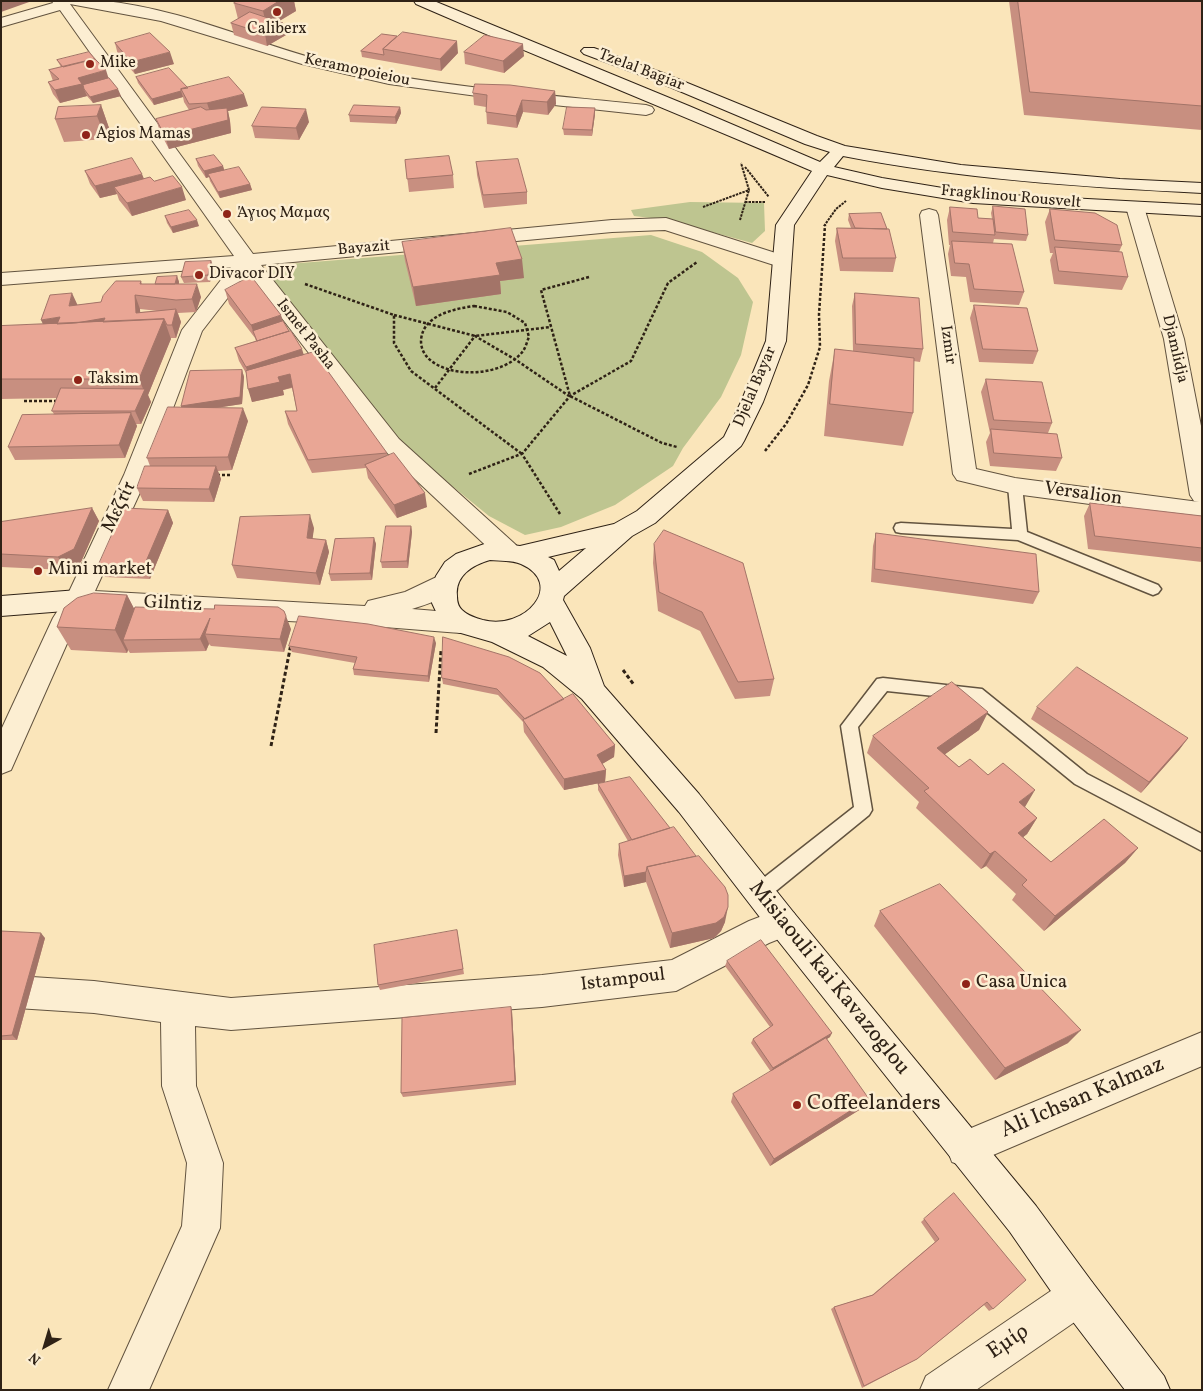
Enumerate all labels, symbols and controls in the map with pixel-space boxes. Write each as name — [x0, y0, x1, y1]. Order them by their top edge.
marker: Caliberx — [271, 6, 283, 18]
place label: Caliberx — [247, 20, 307, 40]
street label: Tzelal Bagiar — [595, 46, 687, 96]
street label: Keramopoieiou — [302, 50, 412, 92]
place label: Mike — [100, 54, 136, 74]
marker: Mike — [84, 58, 96, 70]
place label: Agios Mamas — [96, 125, 191, 145]
marker: Agios Mamas — [80, 129, 92, 141]
street label: Fragklinou Rousvelt — [940, 182, 1082, 214]
place label: Άγιος Μαμας — [237, 204, 330, 224]
marker: Άγιος Μαμας — [221, 208, 233, 220]
street label: Bayazit — [337, 237, 391, 261]
place label: Divacor DIY — [209, 265, 295, 285]
marker: Divacor DIY — [193, 269, 205, 281]
street label: Ismet Pasha — [271, 296, 339, 374]
street label: Djamlidja — [1157, 313, 1191, 385]
street label: Izmir — [935, 324, 959, 366]
street label: Djelal Bayar — [730, 344, 782, 430]
place label: Taksim — [88, 370, 139, 390]
marker: Taksim — [72, 374, 84, 386]
street label: Versalion — [1042, 478, 1124, 512]
street label: Μεζτίτ — [98, 479, 142, 537]
place label: Mini market — [48, 560, 152, 582]
marker: Mini market — [32, 565, 44, 577]
street label: Gilntiz — [143, 592, 203, 618]
street label: Misiaouli kai Kavazoglou — [742, 877, 914, 1081]
street label: Istampoul — [579, 964, 667, 998]
place label: Casa Unica — [976, 973, 1067, 995]
marker: Casa Unica — [960, 978, 972, 990]
street label: Ali Ichsan Kalmaz — [997, 1053, 1169, 1145]
place label: Coffeelanders — [807, 1092, 941, 1118]
marker: Coffeelanders — [791, 1099, 803, 1111]
street label: Εμίρ — [983, 1320, 1035, 1366]
north arrow — [20, 1321, 70, 1371]
text: N — [25, 1347, 45, 1369]

